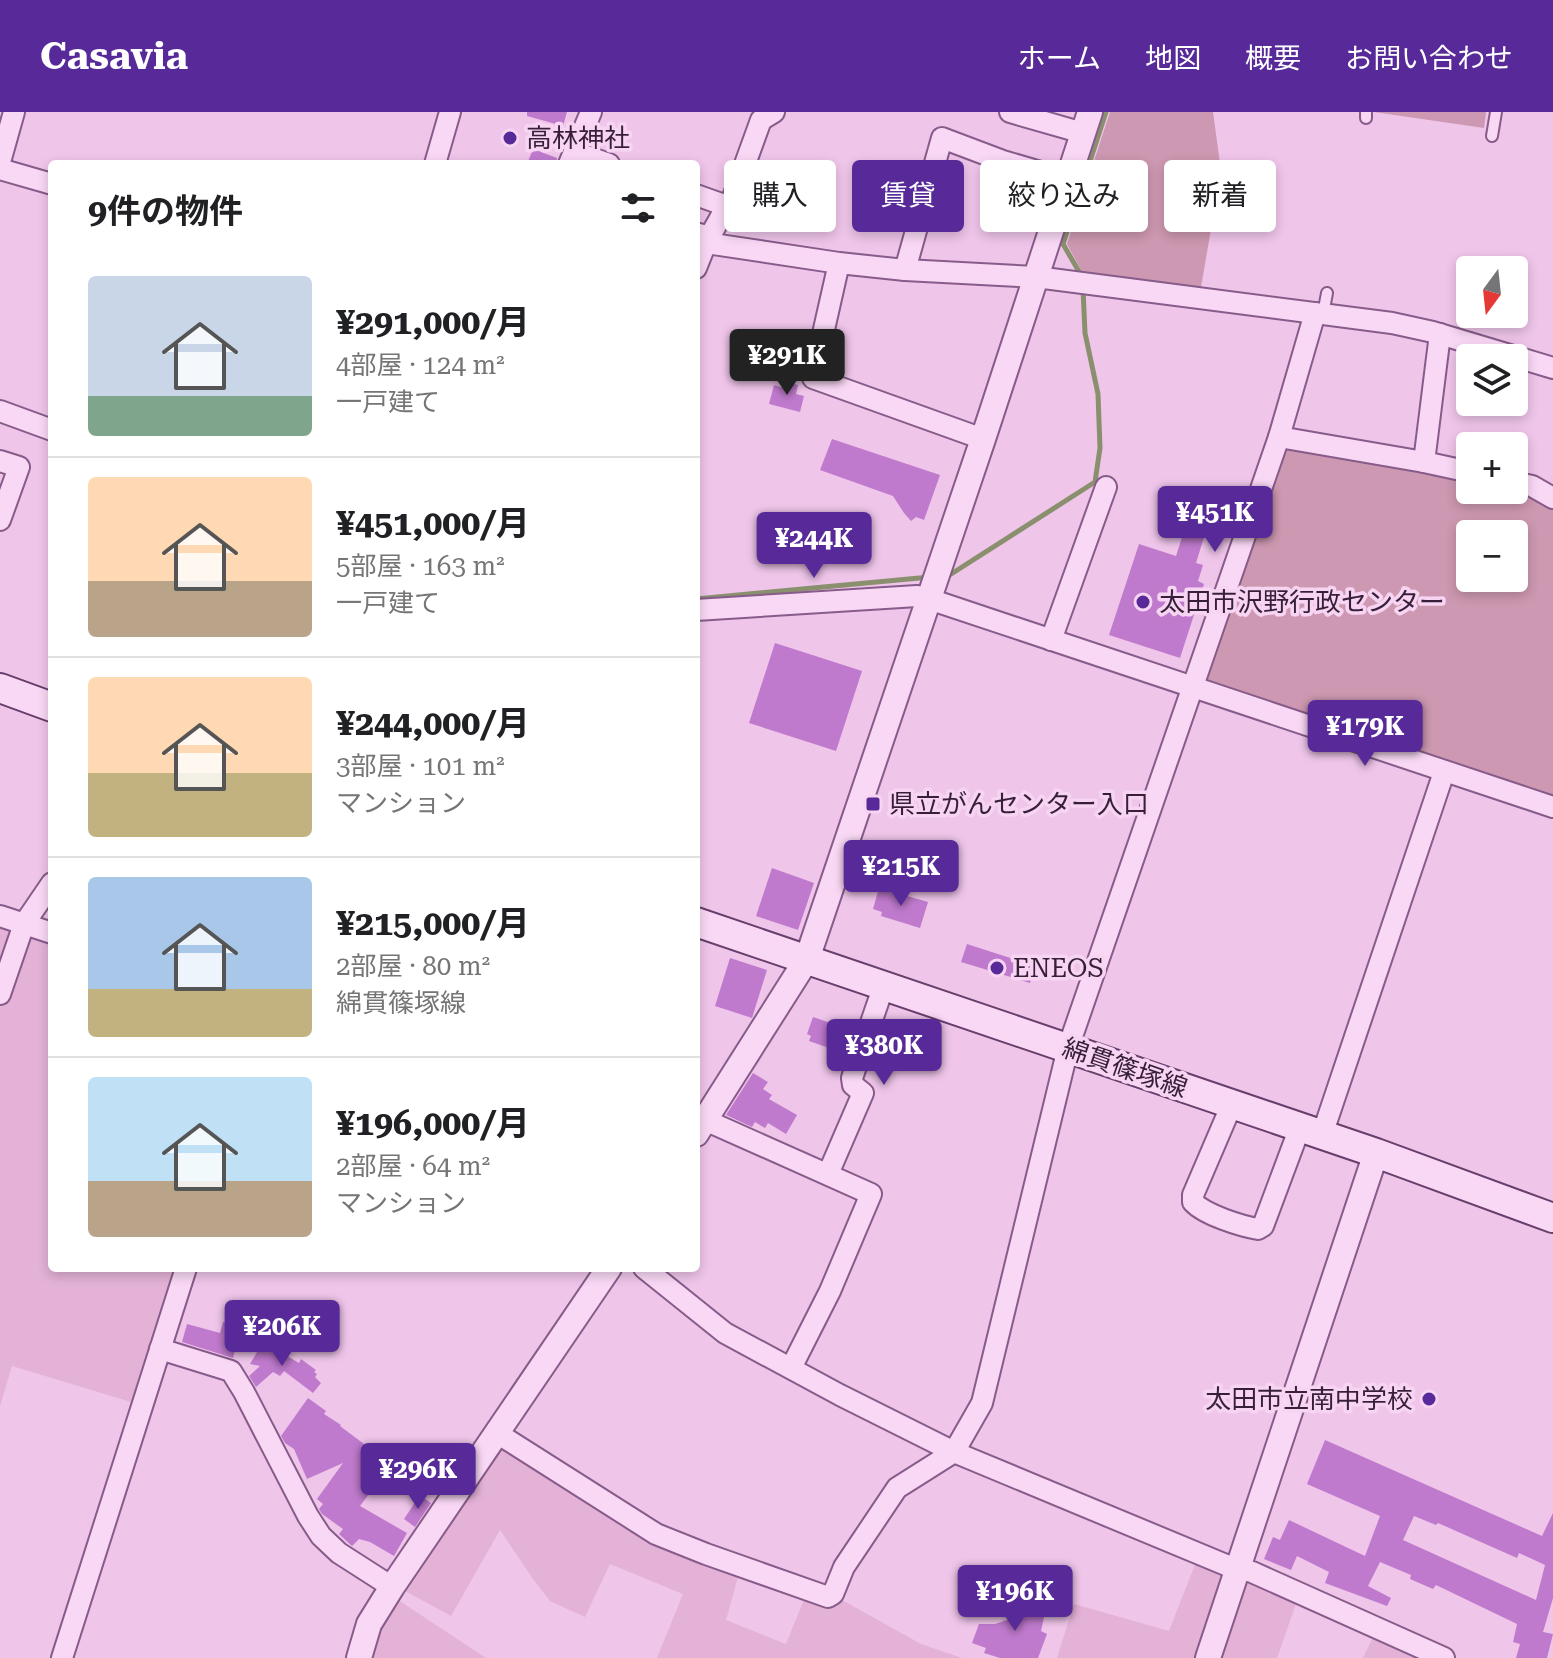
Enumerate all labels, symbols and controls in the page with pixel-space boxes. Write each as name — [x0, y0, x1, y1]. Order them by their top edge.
text: Casavia — [40, 34, 188, 78]
text: ホーム — [1018, 42, 1101, 75]
text: 地図 — [1145, 42, 1201, 75]
text: 概要 — [1245, 42, 1301, 75]
text: お問い合わせ — [1345, 42, 1513, 75]
place label: 高林神社 — [526, 123, 630, 153]
marker: 高林神社 — [501, 129, 519, 147]
chip: 購入 — [724, 160, 836, 232]
chip: 賃貸 — [852, 160, 964, 232]
chip: 絞り込み — [980, 160, 1148, 232]
chip: 新着 — [1164, 160, 1276, 232]
icon: filters — [616, 186, 660, 230]
text: 9件の物件 — [88, 191, 243, 231]
north arrow — [1456, 256, 1528, 328]
map controls — [1456, 256, 1528, 592]
text: ¥291,000/月 — [336, 302, 530, 342]
icon: home — [152, 308, 248, 404]
pin: ¥291K — [731, 329, 843, 397]
text: ¥291K — [748, 340, 826, 370]
button: layers — [1456, 344, 1528, 416]
text: 4部屋 · 124 m² — [336, 350, 505, 380]
text: 一戸建て — [336, 387, 440, 417]
button: + — [1456, 432, 1528, 504]
pin: ¥451K — [1159, 486, 1271, 554]
text: ¥451K — [1176, 497, 1254, 527]
text: ¥451,000/月 — [336, 503, 530, 543]
icon: home — [152, 509, 248, 605]
pin: ¥244K — [758, 512, 870, 580]
button: − — [1456, 520, 1528, 592]
text: ¥244K — [775, 523, 853, 553]
text: 5部屋 · 163 m² — [336, 551, 505, 581]
place label: 太田市沢野行政センター — [1159, 587, 1445, 617]
text: 一戸建て — [336, 588, 440, 618]
marker: 太田市沢野行政センター — [1134, 593, 1152, 611]
pin: ¥179K — [1309, 700, 1421, 768]
text: ¥244,000/月 — [336, 703, 530, 743]
icon: home — [152, 709, 248, 805]
text: ¥179K — [1326, 711, 1404, 741]
text: 3部屋 · 101 m² — [336, 751, 505, 781]
text: マンション — [336, 788, 466, 818]
place label: 県立がんセンター入口 — [889, 789, 1149, 819]
marker: 県立がんセンター入口 — [864, 795, 882, 813]
pin: ¥215K — [845, 840, 957, 908]
text: ¥215K — [862, 851, 940, 881]
text: ¥215,000/月 — [336, 903, 530, 943]
icon: home — [152, 909, 248, 1005]
text: 2部屋 · 80 m² — [336, 951, 490, 981]
place label: ENEOS — [1013, 953, 1104, 983]
marker: ENEOS — [988, 959, 1006, 977]
text: 綿貫篠塚線 — [336, 988, 466, 1018]
pin: ¥380K — [828, 1019, 940, 1087]
text: ¥380K — [845, 1030, 923, 1060]
street label: 綿貫篠塚線 — [1059, 1033, 1191, 1103]
text: ¥196,000/月 — [336, 1103, 530, 1143]
icon: home — [152, 1109, 248, 1205]
text: 2部屋 · 64 m² — [336, 1151, 490, 1181]
text: マンション — [336, 1188, 466, 1218]
pin: ¥206K — [226, 1300, 338, 1368]
text: ¥206K — [243, 1311, 321, 1341]
place label: 太田市立南中学校 — [1205, 1384, 1413, 1414]
marker: 太田市立南中学校 — [1420, 1390, 1438, 1408]
pin: ¥296K — [362, 1443, 474, 1511]
text: ¥296K — [379, 1454, 457, 1484]
pin: ¥196K — [959, 1565, 1071, 1633]
text: ¥196K — [976, 1576, 1054, 1606]

